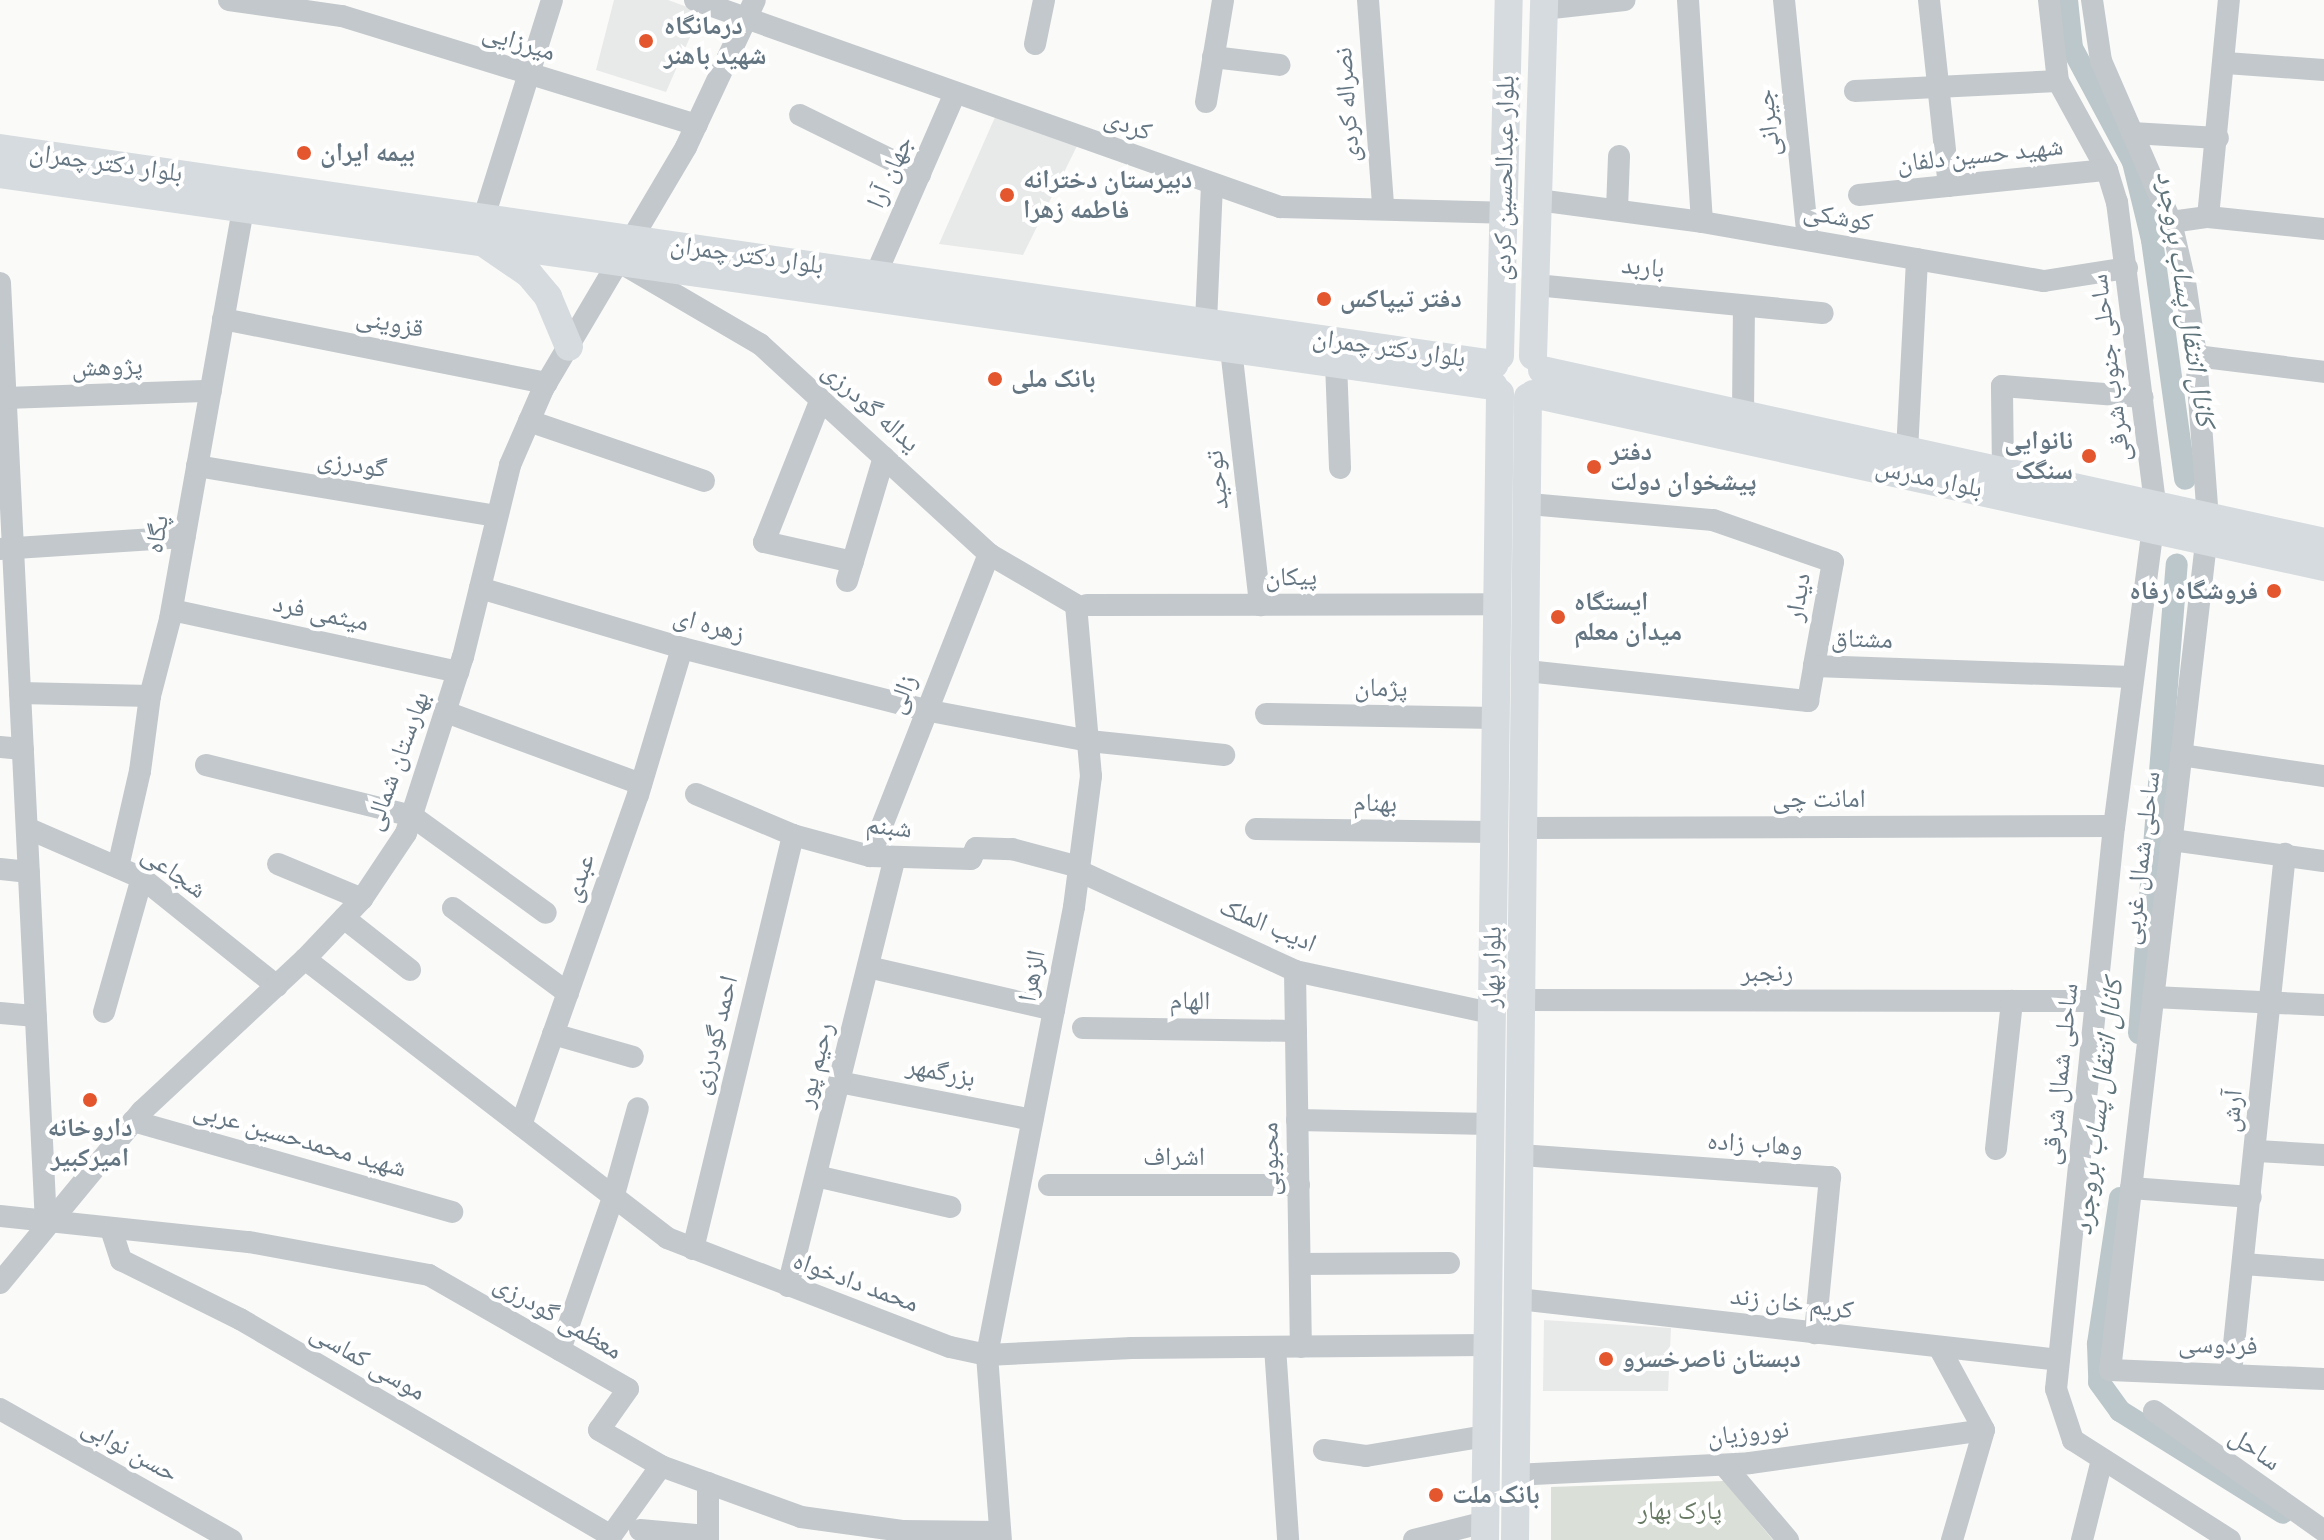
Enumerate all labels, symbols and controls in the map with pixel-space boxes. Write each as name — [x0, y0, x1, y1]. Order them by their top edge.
place label: درمانگاه شهید باهنر — [664, 10, 766, 72]
street label: میرزایی — [479, 16, 559, 68]
marker: درمانگاه شهید باهنر — [635, 30, 657, 52]
street label: نصراله کردی — [1327, 46, 1367, 164]
street label: بلوار عبدالحسین کردی — [1487, 75, 1521, 281]
street label: جیرانی — [1749, 88, 1787, 158]
street label: کردی — [1100, 102, 1156, 148]
street label: جهان آرا — [860, 131, 920, 213]
street label: شهید حسین دلفان — [1895, 131, 2065, 179]
street label: بلوار دکتر چمران — [27, 137, 185, 189]
place label: بیمه ایران — [320, 137, 415, 169]
marker: بیمه ایران — [295, 144, 313, 162]
place label: دبیرستان دخترانه فاطمه زهرا — [1023, 164, 1192, 226]
water label: کانال انتقال پساب بروجرد — [2149, 169, 2223, 429]
marker: دبیرستان دخترانه فاطمه زهرا — [998, 186, 1016, 204]
street label: کوشکی — [1801, 196, 1875, 238]
street label: بلوار دکتر چمران — [668, 229, 826, 281]
street label: باربد — [1620, 249, 1666, 285]
street label: ساحلی جنوب شرقی — [2083, 272, 2137, 464]
place label: دفتر تیپاکس — [1340, 283, 1462, 315]
marker: دفتر تیپاکس — [1315, 290, 1333, 308]
street label: قزوینی — [354, 301, 426, 345]
street label: بلوار دکتر چمران — [1310, 322, 1468, 374]
street label: پژوهش — [71, 350, 143, 384]
street label: یداله گودرزی — [816, 355, 926, 459]
place label: بانک ملی — [1011, 363, 1095, 395]
marker: بانک ملی — [986, 370, 1004, 388]
place label: نانوایی سنگک — [2004, 425, 2073, 486]
place label: دفتر پیشخوان دولت — [1610, 436, 1756, 498]
street label: گودرزی — [315, 443, 389, 485]
marker: نانوایی سنگک — [2080, 447, 2098, 465]
street label: توحید — [1198, 449, 1236, 511]
street label: بلوار مدرس — [1873, 451, 1985, 505]
marker: دفتر پیشخوان دولت — [1585, 458, 1603, 476]
street label: پگاه — [138, 513, 176, 555]
street label: پیکان — [1265, 561, 1317, 593]
street label: دیدار — [1778, 571, 1818, 623]
place label: فروشگاه رفاه — [2129, 575, 2258, 607]
marker: فروشگاه رفاه — [2265, 582, 2283, 600]
place label: ایستگاه میدان معلم — [1574, 586, 1682, 648]
street label: میثمی فرد — [270, 588, 372, 638]
street label: زهره ای — [670, 601, 748, 649]
marker: ایستگاه میدان معلم — [1549, 608, 1567, 626]
street label: مشتاق — [1831, 622, 1893, 656]
street label: زالی — [880, 670, 924, 718]
street label: پژمان — [1354, 672, 1408, 704]
street label: بهارستان شمالی — [357, 687, 437, 835]
street label: ساحلی شمال غربی — [2115, 769, 2167, 947]
street label: امانت چی — [1772, 783, 1866, 815]
street label: بهنام — [1353, 787, 1397, 819]
street label: شبنم — [864, 809, 914, 845]
street label: شجاعی — [136, 839, 212, 905]
street label: عبدی — [556, 850, 602, 906]
street label: ادیب الملک — [1215, 891, 1321, 959]
street label: بلوار بهار — [1476, 926, 1508, 1008]
street label: الزهرا — [1012, 947, 1052, 1005]
street label: رنجبر — [1741, 957, 1793, 989]
street label: احمد گودرزی — [685, 972, 745, 1098]
water label: کانال انتقال پساب بروجرد — [2066, 977, 2130, 1237]
street label: ساحلی شمال شرقی — [2035, 982, 2085, 1166]
street label: الهام — [1169, 985, 1211, 1017]
street label: رحیم پور — [789, 1019, 841, 1111]
street label: بزرگمهر — [904, 1050, 978, 1094]
street label: آرش — [2215, 1088, 2249, 1134]
marker: داروخانه امیرکبیر — [81, 1091, 99, 1109]
street label: شهید محمدحسین عربی — [190, 1094, 410, 1184]
place label: داروخانه امیرکبیر — [47, 1112, 133, 1174]
street label: محبوبی — [1254, 1122, 1286, 1196]
street label: وهاب زاده — [1706, 1125, 1804, 1163]
street label: اشراف — [1143, 1141, 1205, 1173]
street label: محمد دادخواه — [789, 1245, 923, 1319]
street label: معظمی گودرزی — [488, 1268, 628, 1366]
street label: کریم خان زند — [1729, 1280, 1855, 1326]
street label: موسی کماسی — [305, 1316, 431, 1408]
street label: فردوسی — [2178, 1328, 2258, 1362]
place label: دبستان ناصرخسرو — [1622, 1343, 1801, 1375]
marker: دبستان ناصرخسرو — [1597, 1350, 1615, 1368]
street label: حسن نوابی — [76, 1411, 184, 1489]
street label: نوروزیان — [1705, 1413, 1791, 1453]
street label: ساحل — [2223, 1420, 2287, 1478]
place label: بانک ملت — [1452, 1479, 1540, 1511]
marker: بانک ملت — [1427, 1486, 1445, 1504]
park label: پارک بهار — [1638, 1495, 1722, 1527]

